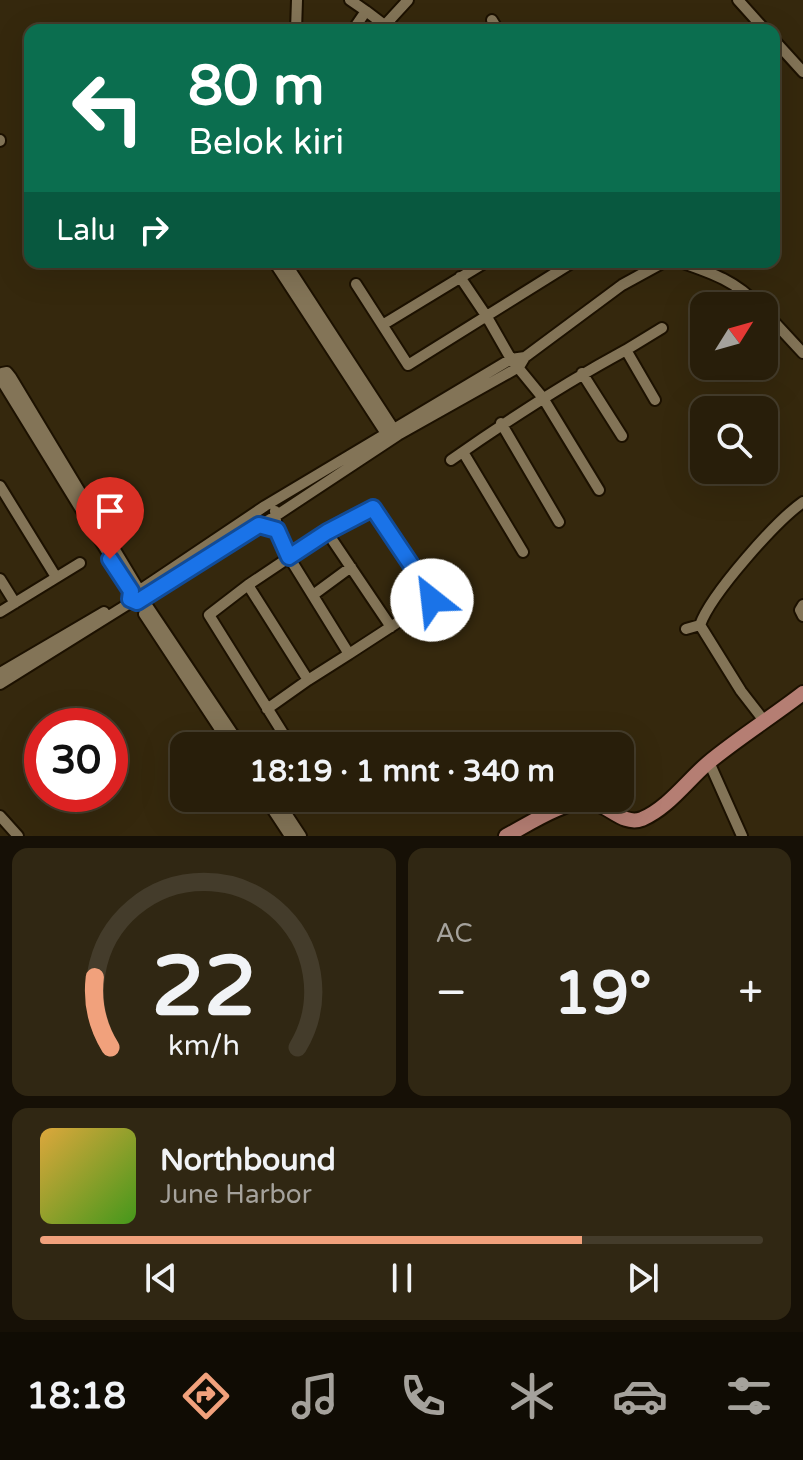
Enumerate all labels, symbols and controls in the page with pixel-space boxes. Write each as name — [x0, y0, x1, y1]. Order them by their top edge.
text: 80 m — [188, 53, 324, 120]
icon: left — [56, 56, 160, 160]
text: Belok kiri — [188, 121, 344, 164]
icon: right — [132, 208, 176, 252]
text: Lalu — [56, 212, 116, 249]
north arrow — [690, 292, 778, 380]
map controls — [690, 292, 778, 484]
button: search — [690, 396, 778, 484]
pin — [76, 477, 144, 559]
icon: arrive — [88, 489, 132, 533]
position arrow — [390, 558, 474, 642]
speed limit sign: 30 — [24, 708, 128, 812]
text: 18:19 · 1 mnt · 340 m — [249, 753, 555, 790]
text: AC — [436, 918, 473, 949]
text: 22 — [152, 938, 256, 1038]
text: 19° — [554, 958, 652, 1030]
text: − — [436, 967, 467, 1020]
text: + — [738, 967, 763, 1020]
text: km/h — [168, 1029, 240, 1063]
text: Northbound — [160, 1142, 336, 1179]
text: June Harbor — [160, 1179, 312, 1210]
icon: previous — [139, 1256, 183, 1300]
icon: pause — [380, 1256, 424, 1300]
icon: next — [621, 1256, 665, 1300]
icon: directions — [178, 1368, 234, 1424]
icon: music — [287, 1368, 343, 1424]
icon: phone — [395, 1368, 451, 1424]
icon: climate — [504, 1368, 560, 1424]
icon: car — [612, 1368, 668, 1424]
icon: filters — [721, 1368, 777, 1424]
text: 18:18 — [26, 1375, 126, 1418]

